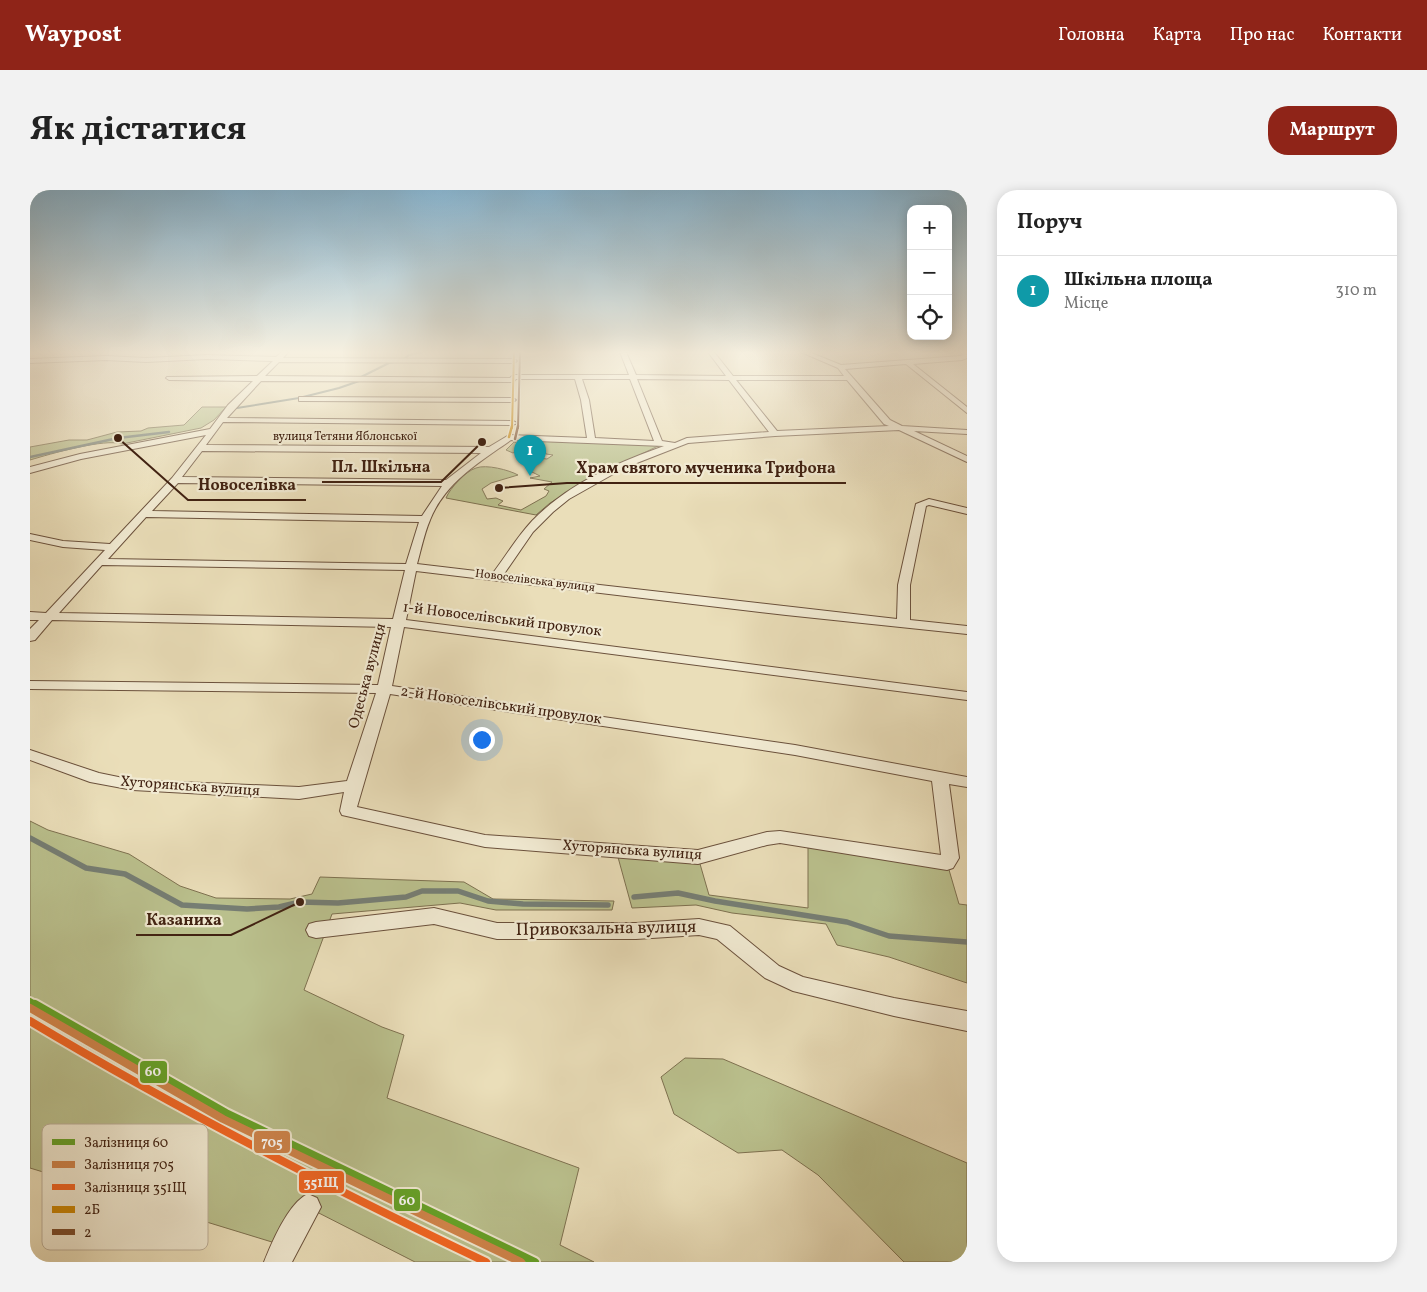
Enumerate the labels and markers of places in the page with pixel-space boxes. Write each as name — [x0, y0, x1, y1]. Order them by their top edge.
pin: 1 — [514, 435, 546, 476]
callout: Пл. Шкільна — [322, 451, 441, 482]
callout: Храм святого мученика Трифона — [567, 452, 846, 483]
callout: Новоселівка — [188, 469, 306, 500]
callout: Казаниха — [136, 904, 231, 935]

